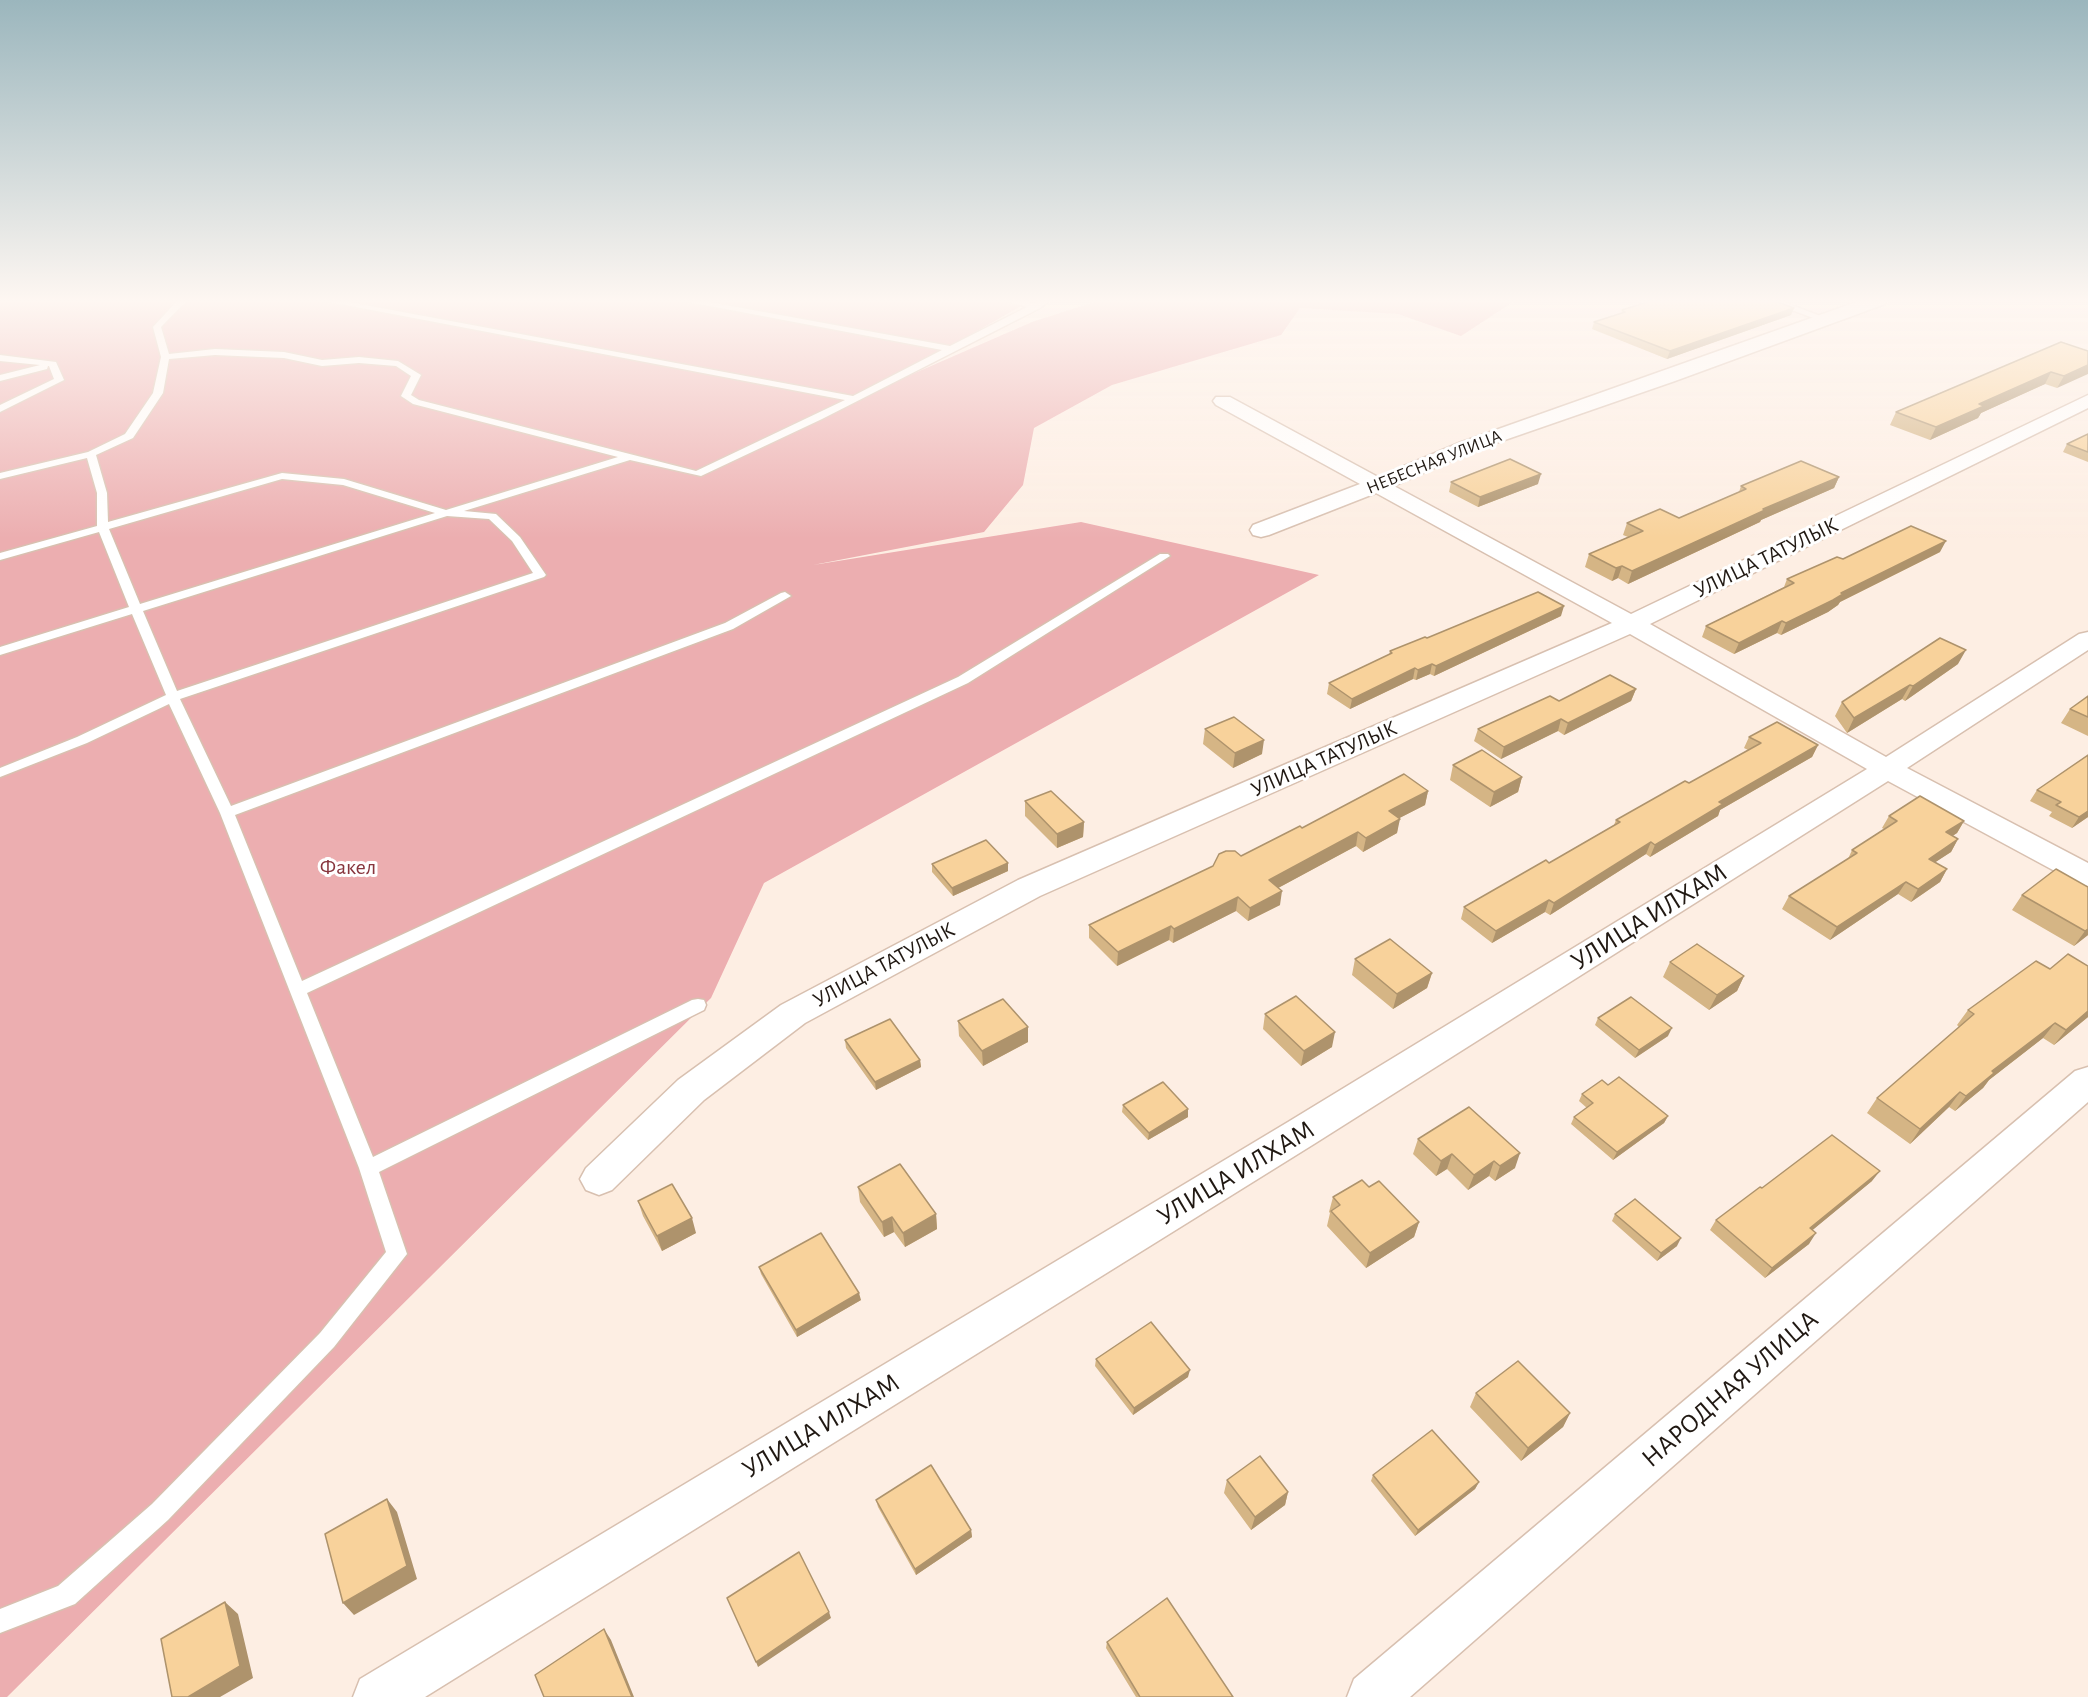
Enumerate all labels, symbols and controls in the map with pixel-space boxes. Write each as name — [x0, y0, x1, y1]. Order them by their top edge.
street label: НЕБЕСНАЯ УЛИЦА — [1363, 425, 1505, 499]
street label: УЛИЦА ТАТУЛЫК — [1690, 512, 1842, 604]
street label: УЛИЦА ТАТУЛЫК — [1247, 715, 1401, 803]
park label: Факел — [320, 854, 376, 880]
street label: УЛИЦА ИЛХАМ — [1565, 856, 1733, 978]
street label: УЛИЦА ТАТУЛЫК — [809, 917, 959, 1013]
street label: УЛИЦА ИЛХАМ — [1151, 1113, 1321, 1233]
street label: НАРОДНАЯ УЛИЦА — [1635, 1303, 1825, 1475]
street label: УЛИЦА ИЛХАМ — [736, 1366, 906, 1486]

